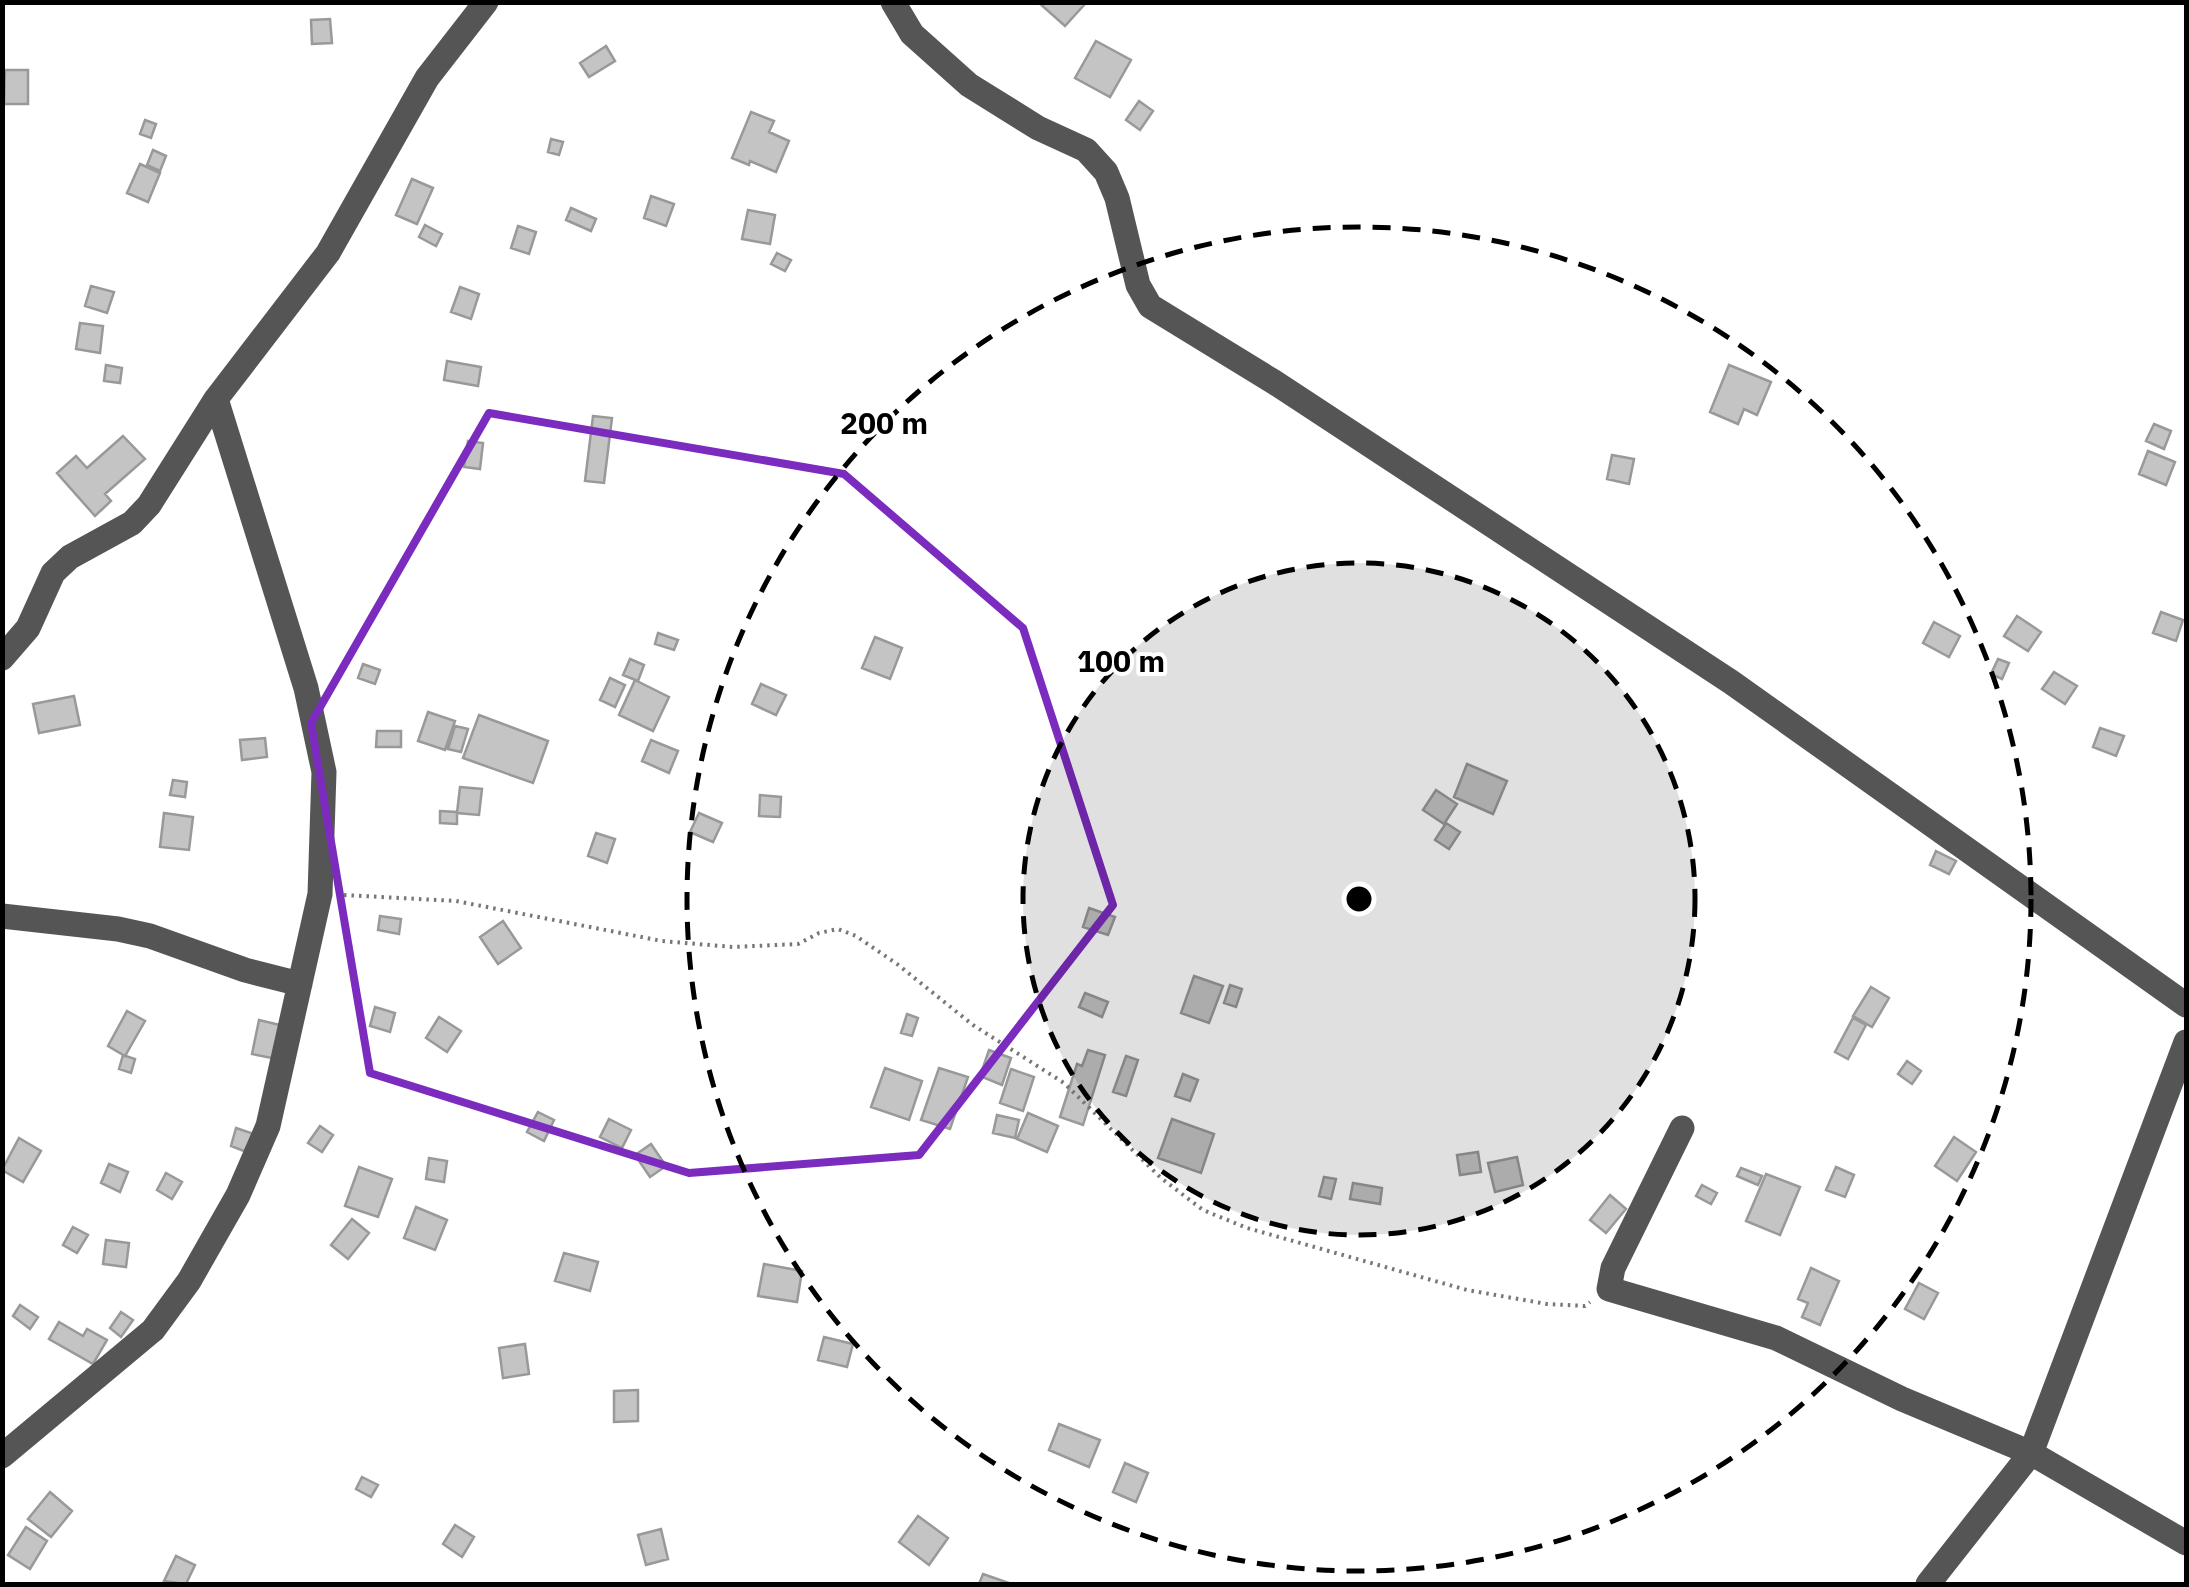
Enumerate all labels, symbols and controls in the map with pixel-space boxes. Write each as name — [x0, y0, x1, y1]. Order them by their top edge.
text: 200 m — [840, 403, 928, 442]
text: 100 m — [1077, 641, 1165, 680]
centre of rings — [1341, 881, 1377, 917]

